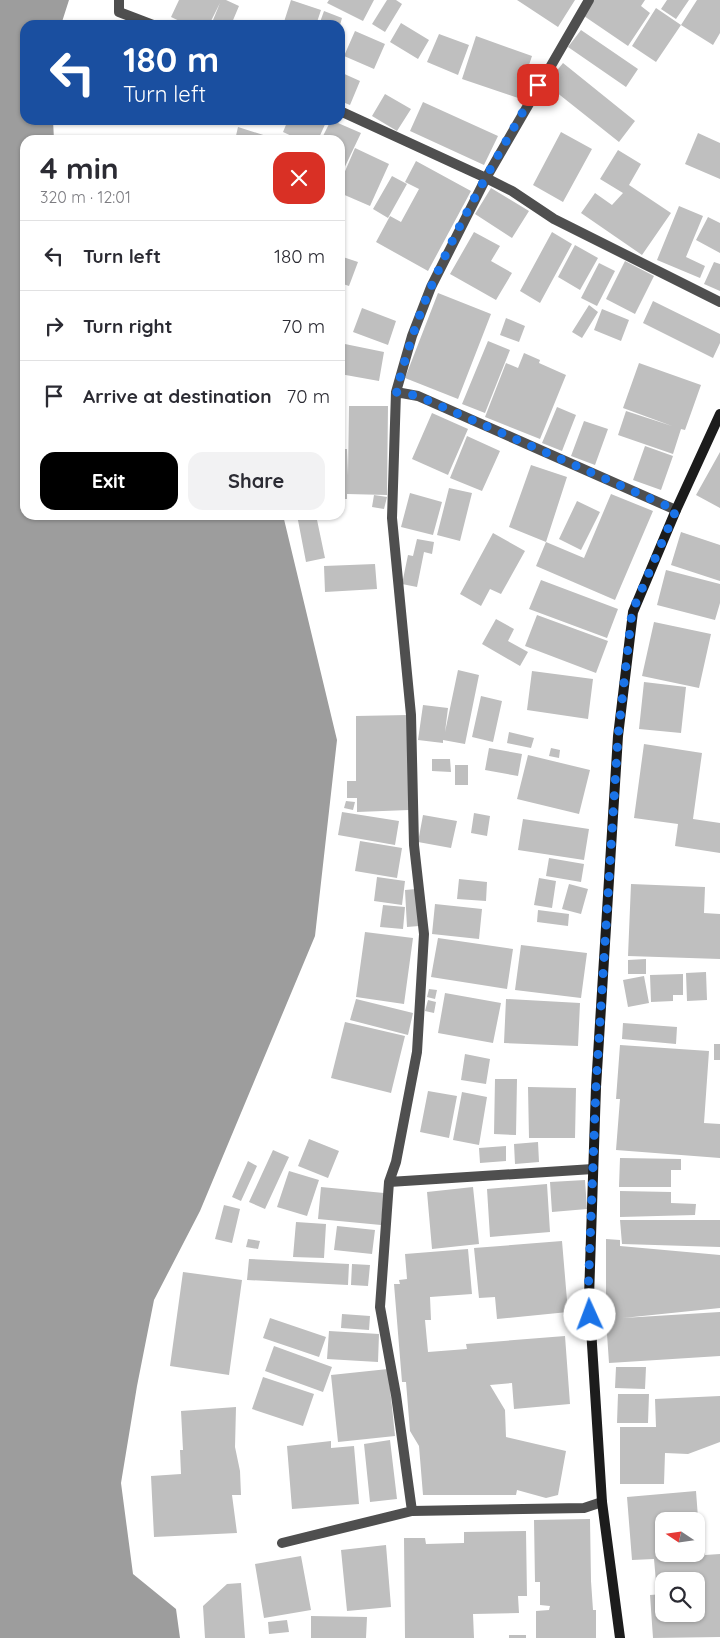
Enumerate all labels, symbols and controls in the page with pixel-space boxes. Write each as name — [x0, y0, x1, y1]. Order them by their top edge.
text: 180 m — [123, 37, 219, 81]
icon: left — [40, 40, 105, 105]
pin — [517, 64, 559, 106]
icon: arrive — [524, 71, 552, 99]
text: Turn left — [123, 80, 206, 108]
text: 4 min — [40, 149, 119, 187]
button: close — [273, 152, 325, 204]
text: 320 m · 12:01 — [40, 187, 131, 207]
icon: left — [40, 242, 68, 270]
text: Turn left — [83, 244, 161, 268]
text: 180 m — [274, 244, 325, 268]
icon: right — [40, 312, 68, 340]
text: Turn right — [83, 314, 172, 338]
text: 70 m — [281, 314, 325, 338]
icon: arrive — [40, 382, 68, 410]
text: Arrive at destination — [83, 384, 272, 408]
text: 70 m — [287, 384, 330, 408]
button: Exit — [40, 452, 178, 510]
button: Share — [188, 452, 325, 510]
position arrow — [563, 1288, 615, 1340]
north arrow — [655, 1512, 705, 1562]
map controls — [655, 1512, 705, 1622]
button: search — [655, 1572, 705, 1622]

